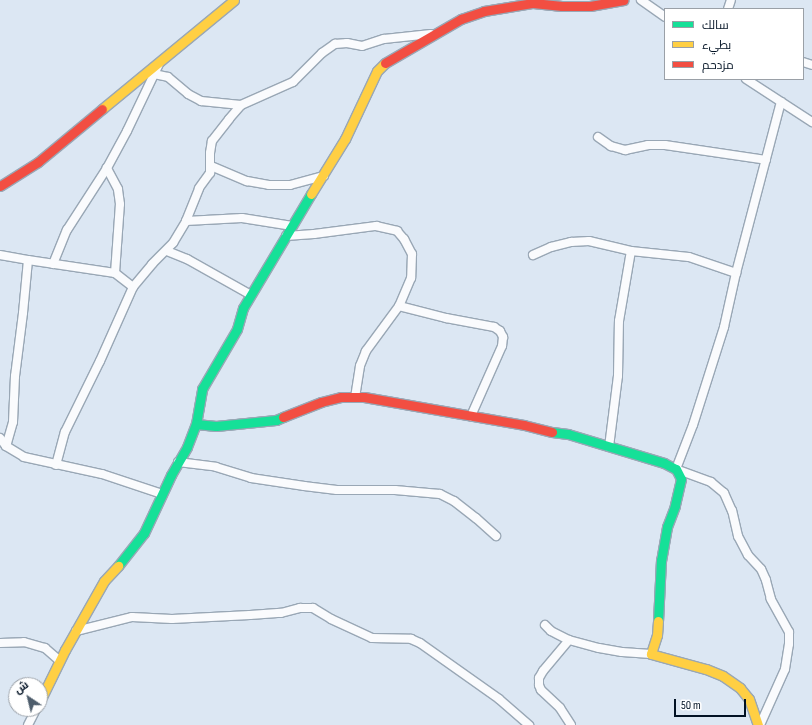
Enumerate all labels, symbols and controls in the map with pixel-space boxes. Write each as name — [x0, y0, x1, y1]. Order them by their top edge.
legend — [664, 8, 804, 80]
text: سالك — [702, 18, 729, 33]
text: بطيء — [702, 38, 731, 53]
text: مزدحم — [702, 58, 734, 73]
north arrow — [8, 677, 48, 717]
text: ش — [12, 678, 31, 697]
scale bar — [676, 691, 748, 717]
text: 50 m — [681, 698, 701, 713]

